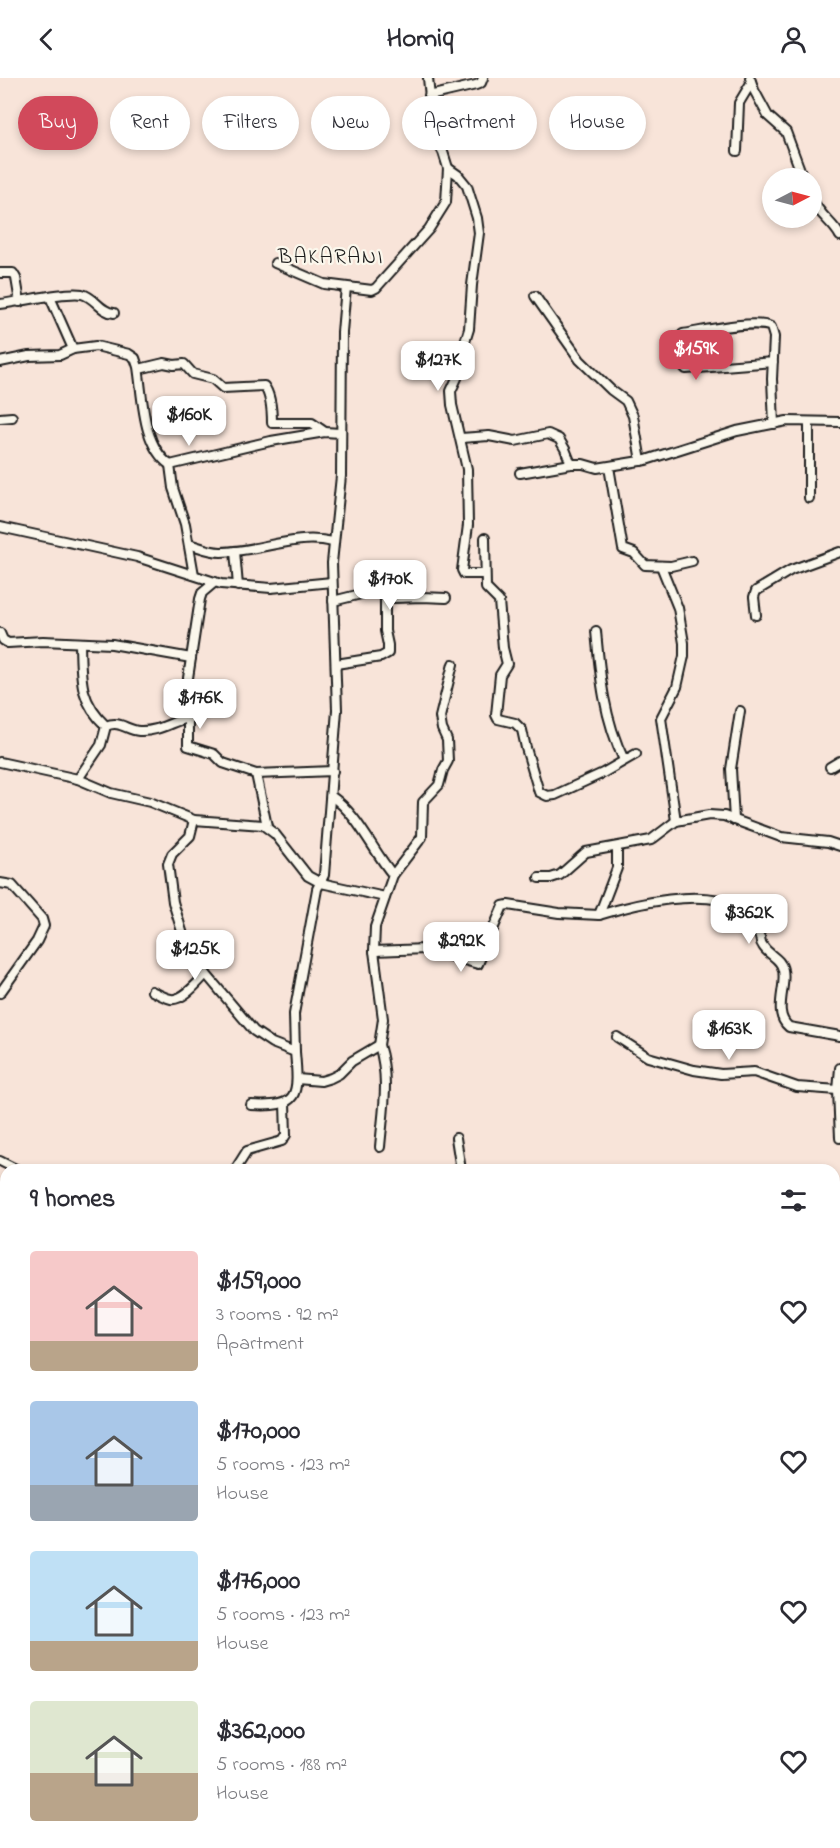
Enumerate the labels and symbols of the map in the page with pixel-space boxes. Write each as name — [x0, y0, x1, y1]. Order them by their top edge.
north arrow — [762, 168, 822, 228]
district label: BAKARANI — [277, 243, 384, 273]
pin: $159K — [654, 330, 738, 381]
pin: $127K — [396, 341, 480, 392]
pin: $160K — [147, 396, 231, 447]
pin: $170K — [348, 560, 432, 611]
pin: $176K — [158, 679, 242, 730]
pin: $362K — [707, 894, 791, 945]
pin: $292K — [419, 922, 503, 973]
pin: $125K — [153, 930, 237, 981]
pin: $163K — [687, 1010, 771, 1061]

